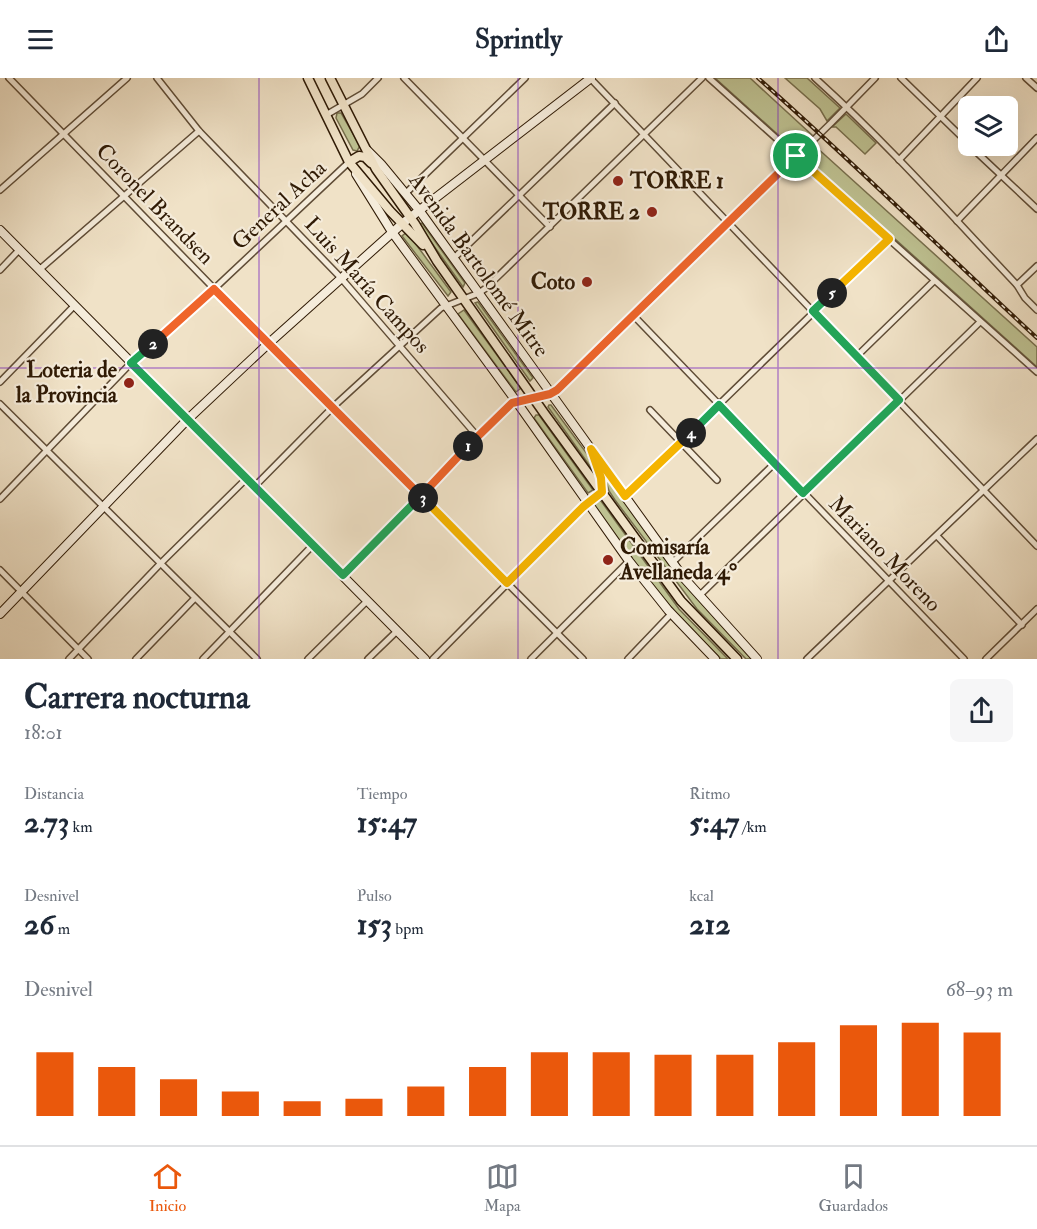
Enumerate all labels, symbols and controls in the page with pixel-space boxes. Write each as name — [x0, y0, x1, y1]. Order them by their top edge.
icon: menu — [24, 23, 57, 56]
text: Sprintly — [475, 23, 562, 56]
icon: share — [980, 23, 1013, 56]
map controls — [958, 96, 1018, 156]
button: layers — [958, 96, 1018, 156]
pin — [770, 130, 821, 181]
street label: Coronel Brandsen — [90, 137, 220, 271]
icon: arrive — [779, 139, 812, 172]
street label: General Acha — [226, 153, 333, 256]
street label: Avenida Bartolomé Mitre — [402, 167, 555, 363]
place label: TORRE 1 — [629, 167, 724, 195]
marker: TORRE 1 — [611, 174, 625, 188]
place label: TORRE 2 — [542, 198, 640, 226]
marker: TORRE 2 — [645, 205, 659, 219]
street label: Luis María Campos — [297, 211, 436, 360]
place label: Coto — [531, 268, 575, 296]
marker: Coto — [580, 275, 594, 289]
pin: 5 — [817, 278, 847, 308]
text: 5 — [828, 283, 836, 303]
pin: 2 — [138, 329, 168, 359]
text: 2 — [149, 334, 157, 354]
place label: Loteria de la Provincia — [15, 356, 118, 409]
marker: Loteria de la Provincia — [122, 376, 136, 390]
pin: 4 — [676, 418, 706, 448]
text: 4 — [687, 423, 695, 443]
pin: 1 — [453, 431, 483, 461]
text: 1 — [465, 436, 471, 456]
pin: 3 — [408, 483, 438, 513]
text: 3 — [420, 488, 426, 508]
street label: Mariano Moreno — [823, 490, 947, 618]
place label: Comisaría Avellaneda 4° — [619, 533, 737, 586]
marker: Comisaría Avellaneda 4° — [601, 553, 615, 567]
text: Carrera nocturna — [24, 677, 249, 718]
button: share — [950, 679, 1013, 742]
text: 18:01 — [24, 720, 63, 745]
text: Distancia — [24, 784, 84, 804]
text: Tiempo — [357, 784, 407, 804]
text: Ritmo — [689, 784, 730, 804]
text: 2.73 — [24, 804, 69, 841]
text: 15:47 — [357, 804, 417, 841]
text: 5:47 — [689, 804, 739, 841]
text: km — [69, 817, 93, 837]
text: /km — [739, 817, 767, 837]
text: Desnivel — [24, 886, 79, 906]
text: Pulso — [357, 886, 392, 906]
text: kcal — [689, 886, 714, 906]
text: 26 — [24, 906, 54, 943]
text: 153 — [357, 906, 392, 943]
text: 212 — [689, 906, 730, 943]
text: m — [54, 919, 70, 939]
text: bpm — [392, 919, 424, 939]
text: Desnivel — [24, 977, 93, 1002]
text: 68–93 m — [946, 977, 1013, 1002]
tab: Inicio — [149, 1160, 186, 1216]
tab: Mapa — [484, 1160, 521, 1216]
tab: Guardados — [818, 1160, 888, 1216]

